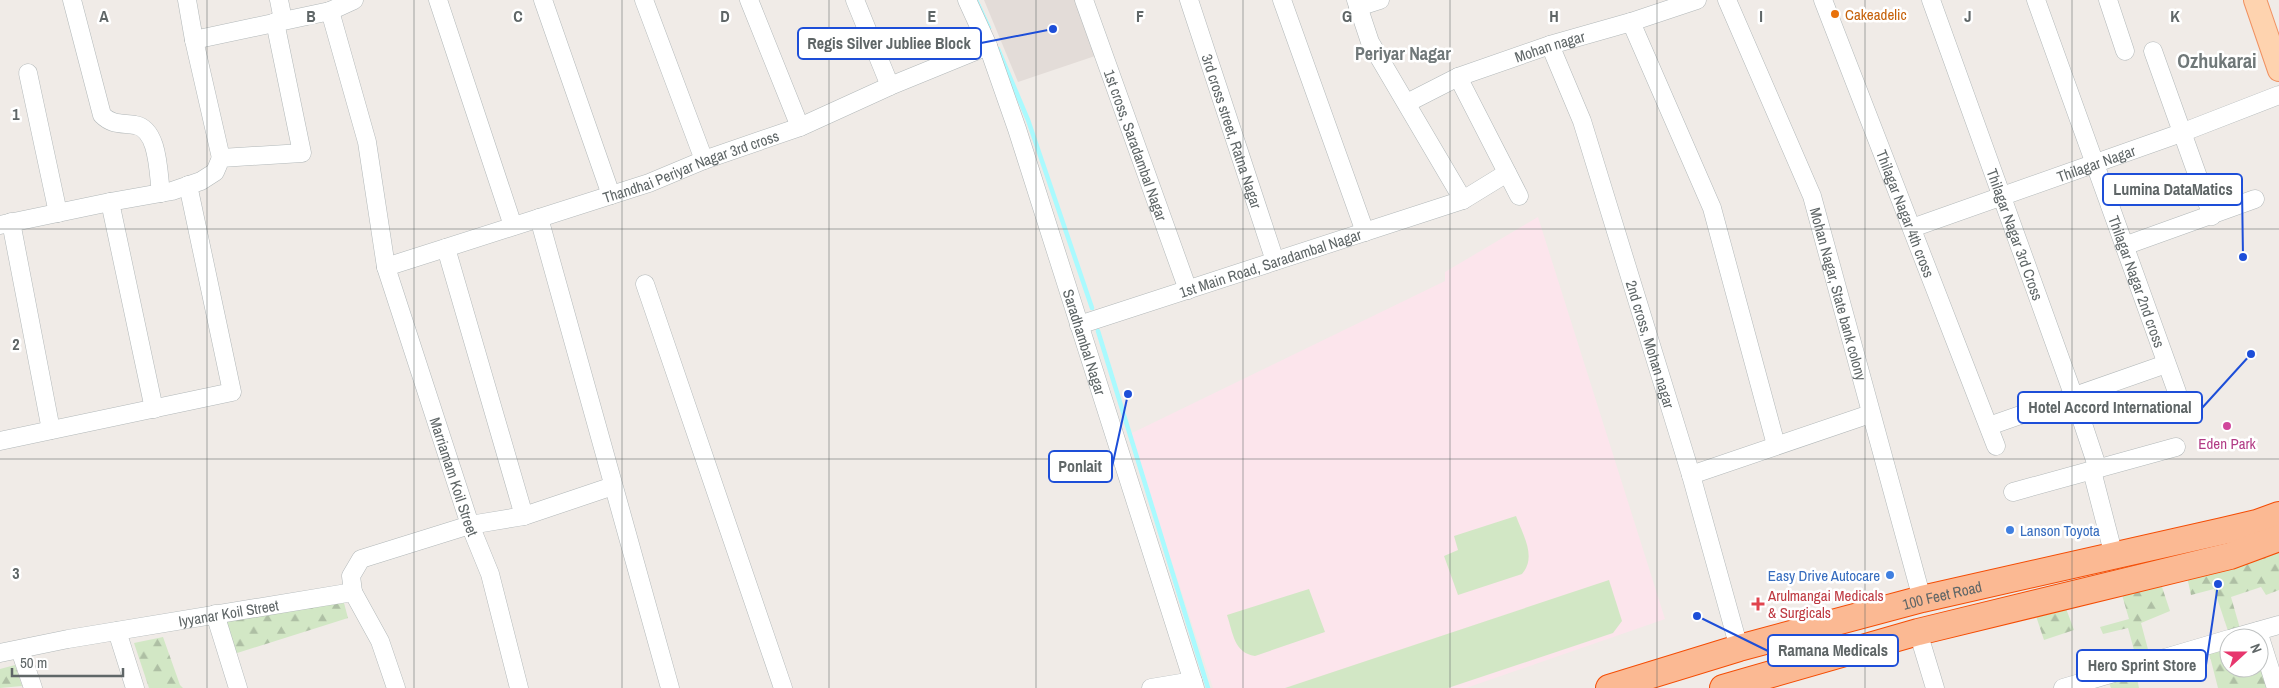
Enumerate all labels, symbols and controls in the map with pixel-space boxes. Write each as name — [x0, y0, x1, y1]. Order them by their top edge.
place label: Cakeadelic — [1845, 4, 1907, 25]
text: A — [99, 5, 109, 27]
text: B — [306, 5, 316, 27]
text: C — [513, 5, 523, 27]
text: D — [720, 5, 730, 27]
text: E — [928, 5, 937, 27]
text: F — [1136, 5, 1144, 27]
text: G — [1342, 5, 1352, 27]
text: H — [1549, 5, 1559, 27]
text: I — [1759, 5, 1763, 27]
text: J — [1964, 5, 1972, 27]
text: K — [2170, 5, 2180, 27]
marker: Cakeadelic — [1829, 8, 1841, 20]
street label: Mohan nagar — [1512, 25, 1587, 67]
callout: Regis Silver Jubliee Block — [798, 28, 981, 59]
text: Regis Silver Jubliee Block — [807, 32, 971, 54]
district label: Periyar Nagar — [1355, 41, 1451, 66]
district label: Ozhukarai — [2177, 47, 2257, 74]
street label: 3rd cross street, Ratna Nagar — [1197, 51, 1267, 211]
street label: 1st cross, Saradambal Nagar — [1099, 66, 1173, 224]
text: 1 — [12, 103, 20, 125]
street label: Thandhai Periyar Nagar 3rd cross — [600, 125, 782, 208]
street label: Thilagar Nagar — [2054, 139, 2138, 187]
street label: Thilagar Nagar 4th cross — [1872, 147, 1940, 280]
street label: Thilagar Nagar 3rd Cross — [1982, 165, 2049, 303]
callout: Lumina DataMatics — [2103, 174, 2242, 205]
text: Lumina DataMatics — [2113, 178, 2233, 200]
street label: Mohan Nagar, State bank colony — [1805, 205, 1873, 384]
street label: Thilagar Nagar 2nd cross — [2104, 212, 2171, 350]
street label: 1st Main Road, Saradambal Nagar — [1176, 223, 1364, 302]
street label: 2nd cross, Mohan nagar — [1621, 278, 1680, 411]
street label: Saradhambal Nagar — [1058, 286, 1112, 398]
text: 2 — [12, 333, 20, 355]
callout: Hotel Accord International — [2018, 392, 2202, 423]
text: Hotel Accord International — [2028, 396, 2192, 418]
street label: Marriamam Koil Street — [425, 414, 484, 540]
marker: Eden Park — [2221, 420, 2233, 432]
place label: Eden Park — [2198, 433, 2257, 454]
callout: Ponlait — [1049, 451, 1112, 482]
text: Ponlait — [1058, 455, 1103, 477]
place label: Lanson Toyota — [2020, 520, 2100, 541]
marker: Lanson Toyota — [2004, 524, 2016, 536]
text: 3 — [12, 562, 20, 584]
place label: Easy Drive Autocare — [1768, 565, 1880, 586]
marker: Easy Drive Autocare — [1884, 569, 1896, 581]
street label: 100 Feet Road — [1900, 575, 1984, 614]
place label: Arulmangai Medicals & Surgicals — [1767, 585, 1884, 623]
street label: Iyyanar Koil Street — [177, 594, 281, 631]
marker: Arulmangai Medicals & Surgicals — [1752, 598, 1764, 610]
north arrow — [2219, 628, 2269, 678]
callout: Ramana Medicals — [1768, 635, 1898, 666]
text: Ramana Medicals — [1778, 639, 1888, 661]
text: N — [2246, 641, 2266, 655]
scale bar — [12, 646, 124, 678]
callout: Hero Sprint Store — [2077, 650, 2206, 681]
text: 50 m — [20, 652, 47, 673]
text: Hero Sprint Store — [2088, 654, 2196, 676]

